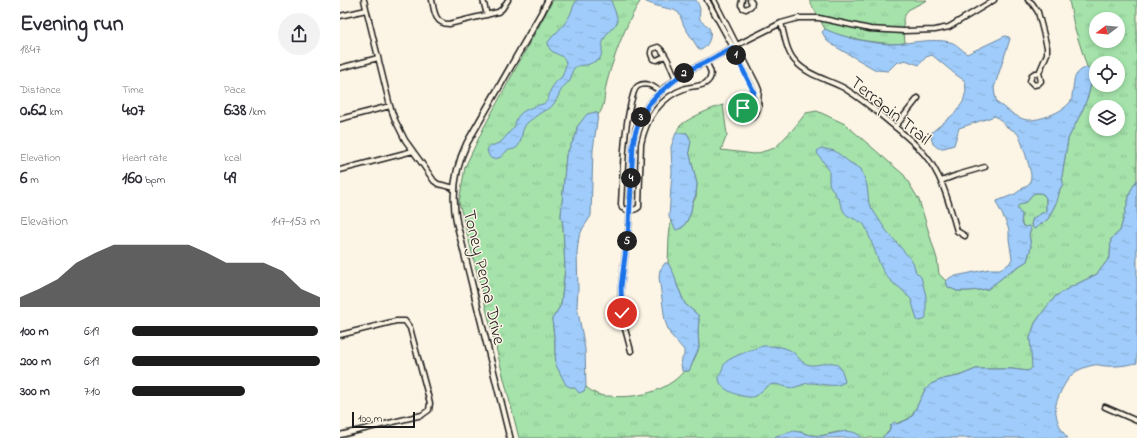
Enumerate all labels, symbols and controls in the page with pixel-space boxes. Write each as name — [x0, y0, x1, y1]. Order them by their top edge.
text: Evening run — [20, 9, 124, 41]
north arrow — [1089, 12, 1125, 48]
map controls — [1089, 12, 1125, 136]
button: share — [278, 13, 320, 55]
text: 18:47 — [20, 40, 41, 59]
pin: 1 — [726, 45, 746, 65]
text: 1 — [734, 47, 738, 63]
button: locate — [1089, 56, 1125, 92]
pin: 2 — [674, 63, 694, 83]
text: 2 — [681, 65, 687, 81]
street label: Terrapin Trail — [844, 71, 936, 152]
text: Distance — [20, 82, 61, 98]
text: Time — [122, 82, 144, 98]
text: Pace — [224, 82, 245, 98]
pin — [726, 91, 760, 125]
icon: arrive — [732, 97, 754, 119]
text: 0.62 — [20, 98, 47, 123]
text: 4:07 — [122, 98, 145, 123]
text: 6:38 — [224, 98, 246, 123]
button: layers — [1089, 100, 1125, 136]
text: km — [47, 104, 63, 120]
text: /km — [246, 104, 266, 120]
pin: 3 — [631, 107, 651, 127]
text: 3 — [639, 109, 643, 125]
text: Elevation — [20, 150, 60, 166]
text: Heart rate — [122, 150, 167, 166]
text: kcal — [224, 150, 242, 166]
text: 6 — [20, 166, 27, 191]
text: 160 — [122, 166, 142, 191]
text: 49 — [224, 166, 236, 191]
pin: 4 — [621, 168, 641, 188]
text: 4 — [629, 170, 633, 186]
text: m — [27, 172, 39, 188]
text: bpm — [142, 172, 165, 188]
street label: Toney Penna Drive — [455, 208, 511, 348]
text: Elevation — [20, 212, 68, 231]
text: 147–153 m — [271, 212, 320, 231]
pin: 5 — [617, 231, 637, 251]
text: 5 — [624, 233, 630, 249]
pin — [605, 296, 639, 330]
icon: check — [611, 302, 633, 324]
text: 100 m — [20, 322, 49, 341]
text: 6:19 — [84, 322, 99, 341]
text: 200 m — [20, 352, 51, 371]
text: 6:19 — [84, 352, 99, 371]
text: 300 m — [20, 382, 50, 401]
text: 7:10 — [84, 382, 100, 401]
scale bar — [352, 410, 415, 429]
text: 100 m — [358, 411, 382, 427]

